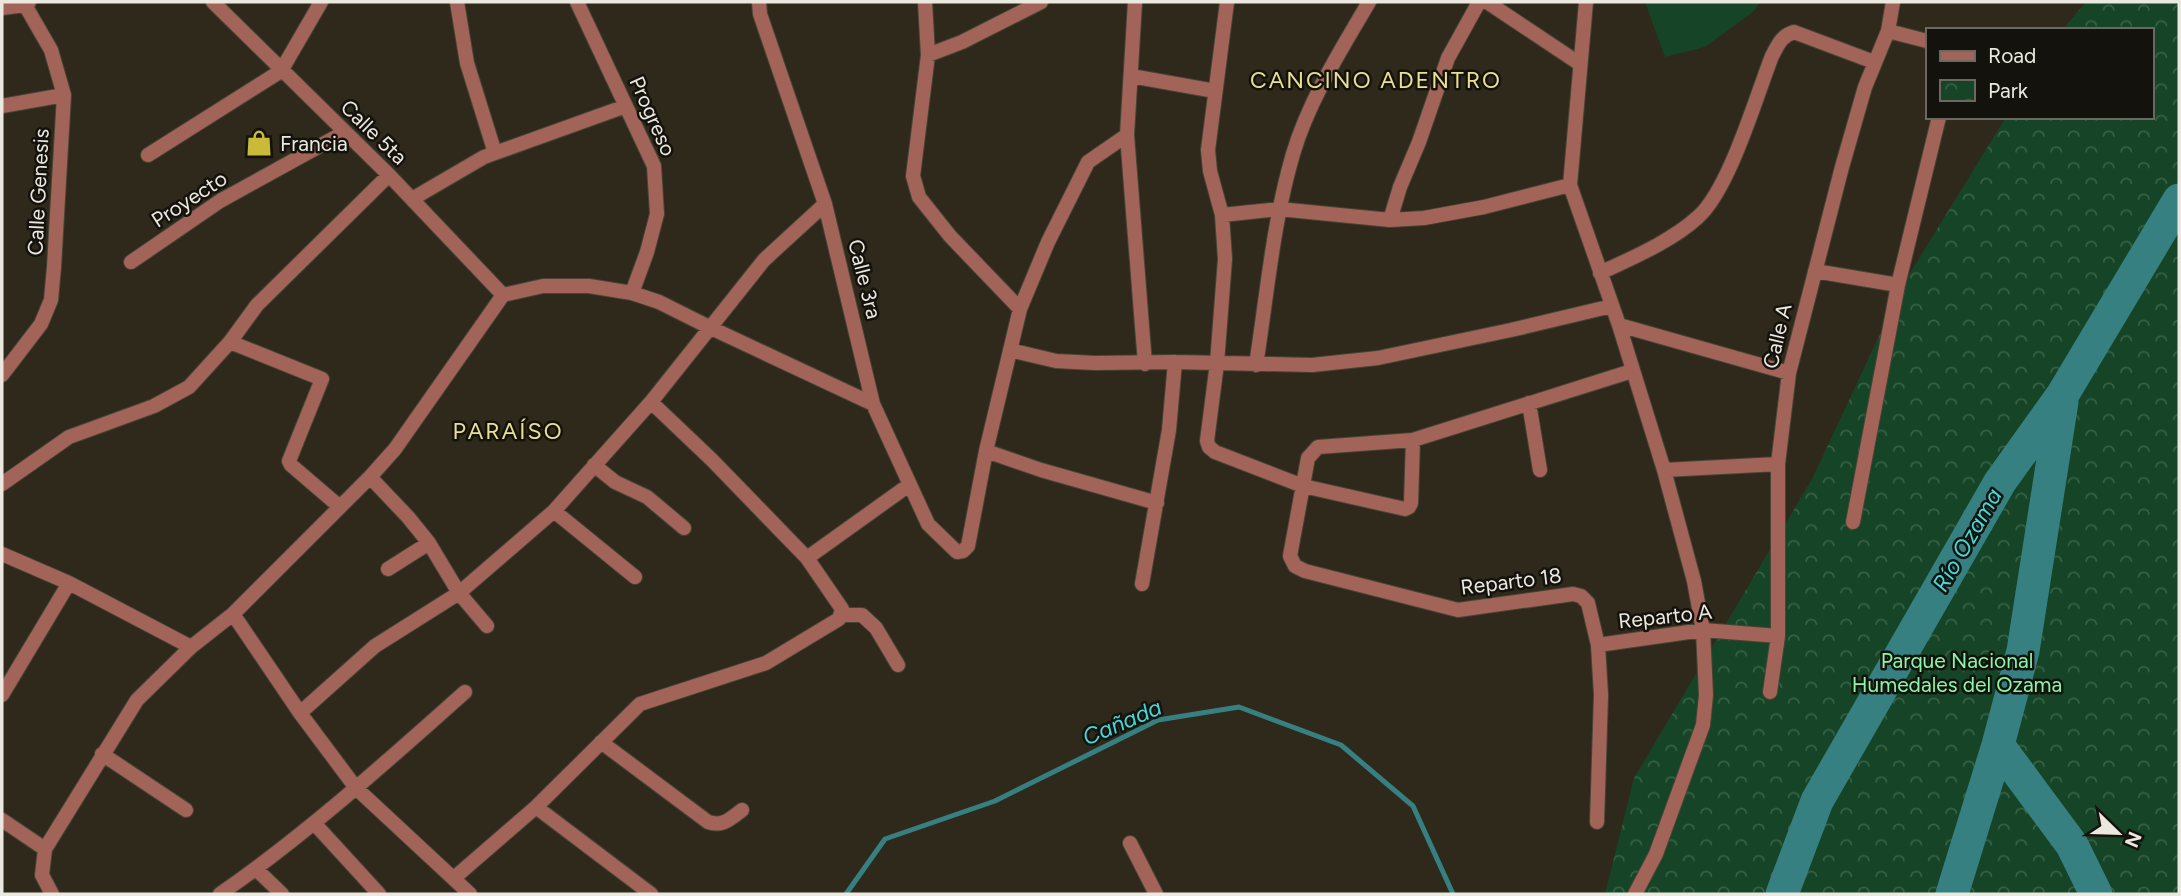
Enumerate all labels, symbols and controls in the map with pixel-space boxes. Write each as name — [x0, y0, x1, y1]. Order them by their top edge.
legend — [1926, 28, 2153, 119]
text: Road — [1988, 43, 2036, 68]
district label: CANCINO ADENTRO — [1250, 66, 1502, 94]
street label: Progreso — [624, 72, 682, 160]
text: Park — [1988, 78, 2029, 103]
street label: Calle 5ta — [336, 94, 412, 170]
street label: Calle Genesis — [22, 128, 54, 256]
shop icon: Francia — [244, 128, 274, 158]
place label: Francia — [280, 131, 348, 156]
street label: Proyecto — [147, 165, 231, 233]
street label: Calle 3ra — [843, 237, 887, 321]
street label: Calle A — [1757, 301, 1797, 371]
district label: PARAÍSO — [452, 417, 564, 445]
water label: Río Ozama — [1926, 483, 2008, 597]
street label: Reparto 18 — [1459, 562, 1563, 600]
street label: Reparto A — [1617, 599, 1713, 633]
park label: Parque Nacional Humedales del Ozama — [1852, 648, 2062, 697]
water label: Cañada — [1078, 693, 1166, 751]
north arrow — [2083, 798, 2153, 868]
text: N — [2120, 828, 2147, 851]

